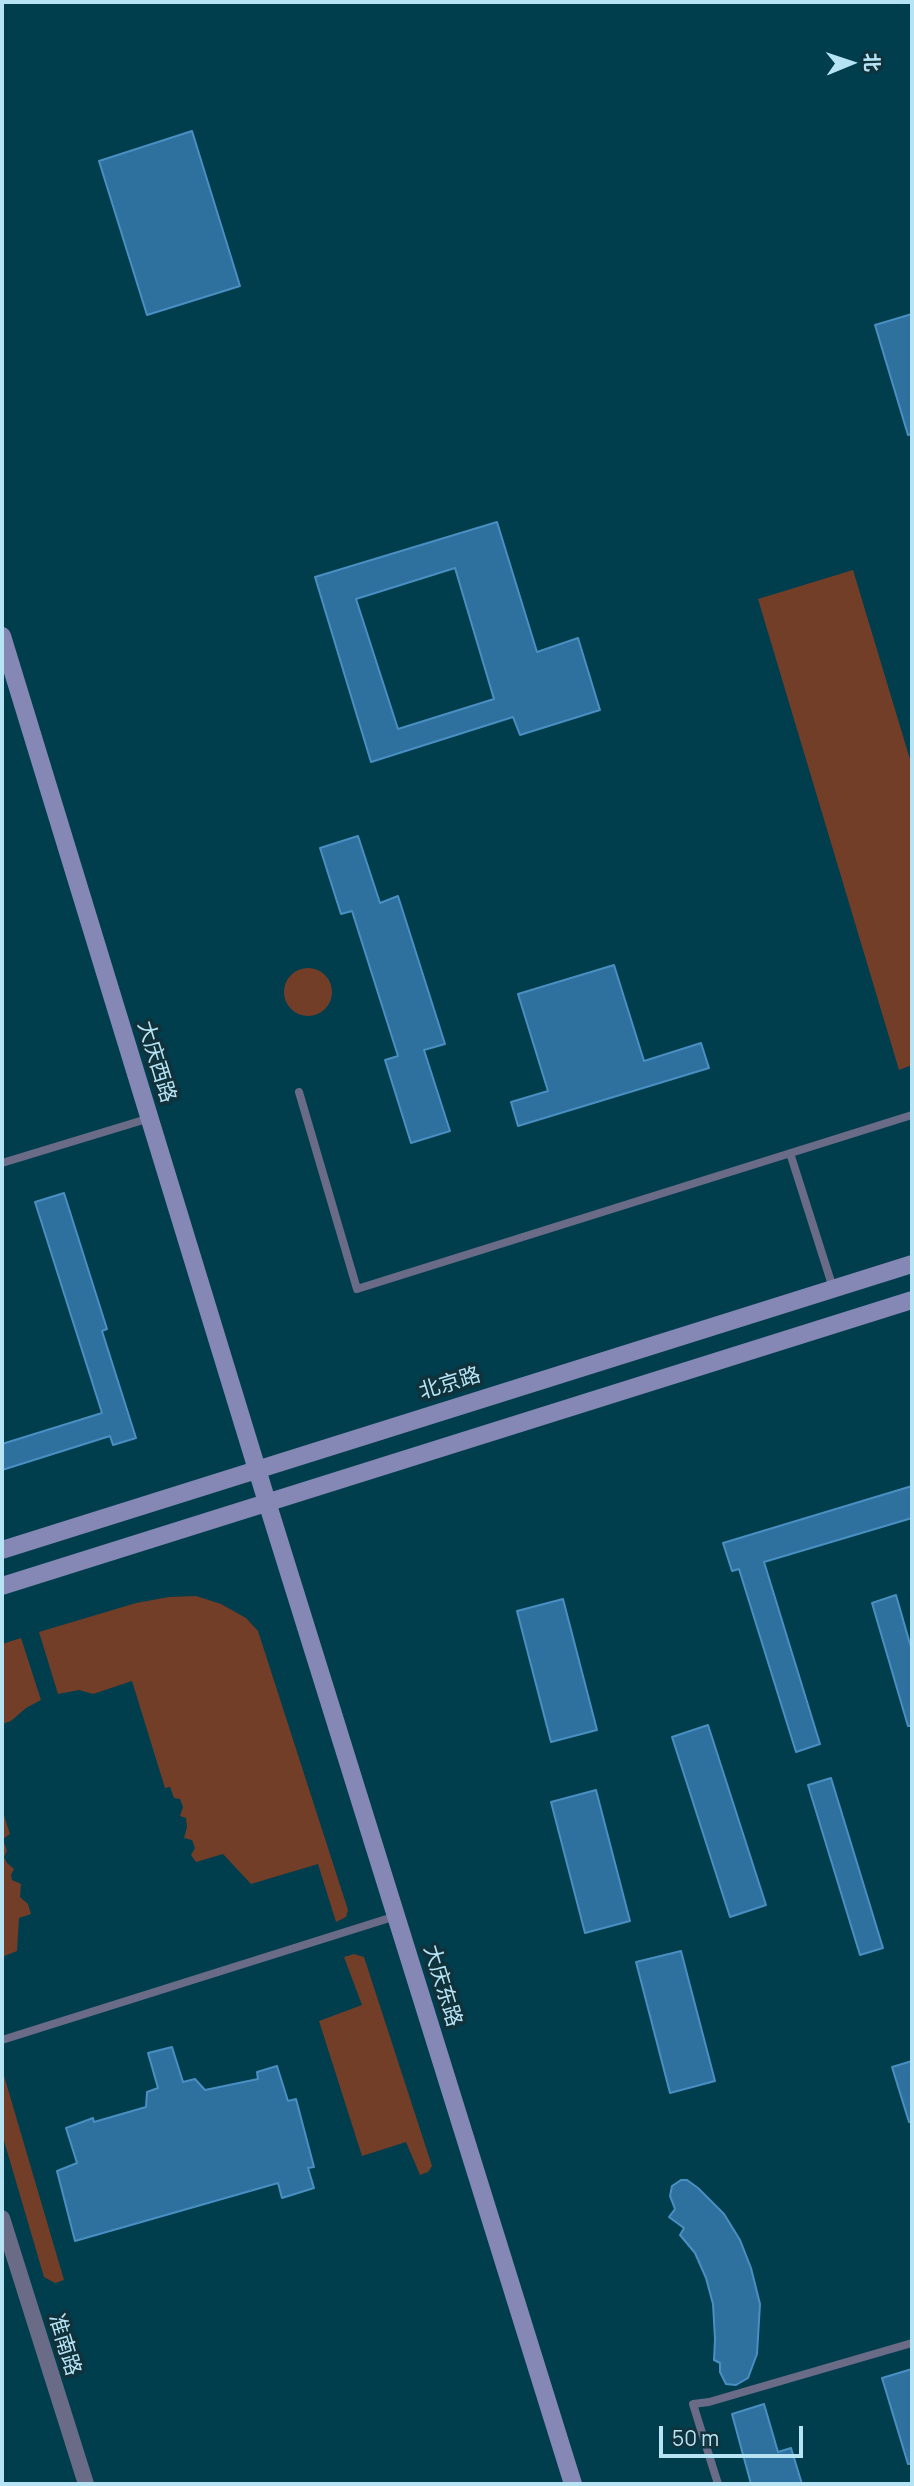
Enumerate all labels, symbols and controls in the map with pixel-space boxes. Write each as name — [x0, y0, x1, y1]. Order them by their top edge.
north arrow — [816, 28, 886, 98]
text: 北 — [859, 52, 885, 72]
street label: 大庆西路 — [132, 1018, 180, 1106]
street label: 北京路 — [416, 1363, 484, 1405]
street label: 大庆东路 — [418, 1942, 466, 2030]
street label: 准南路 — [43, 2311, 85, 2379]
scale bar — [662, 2412, 806, 2456]
text: 50 m — [672, 2424, 719, 2452]

